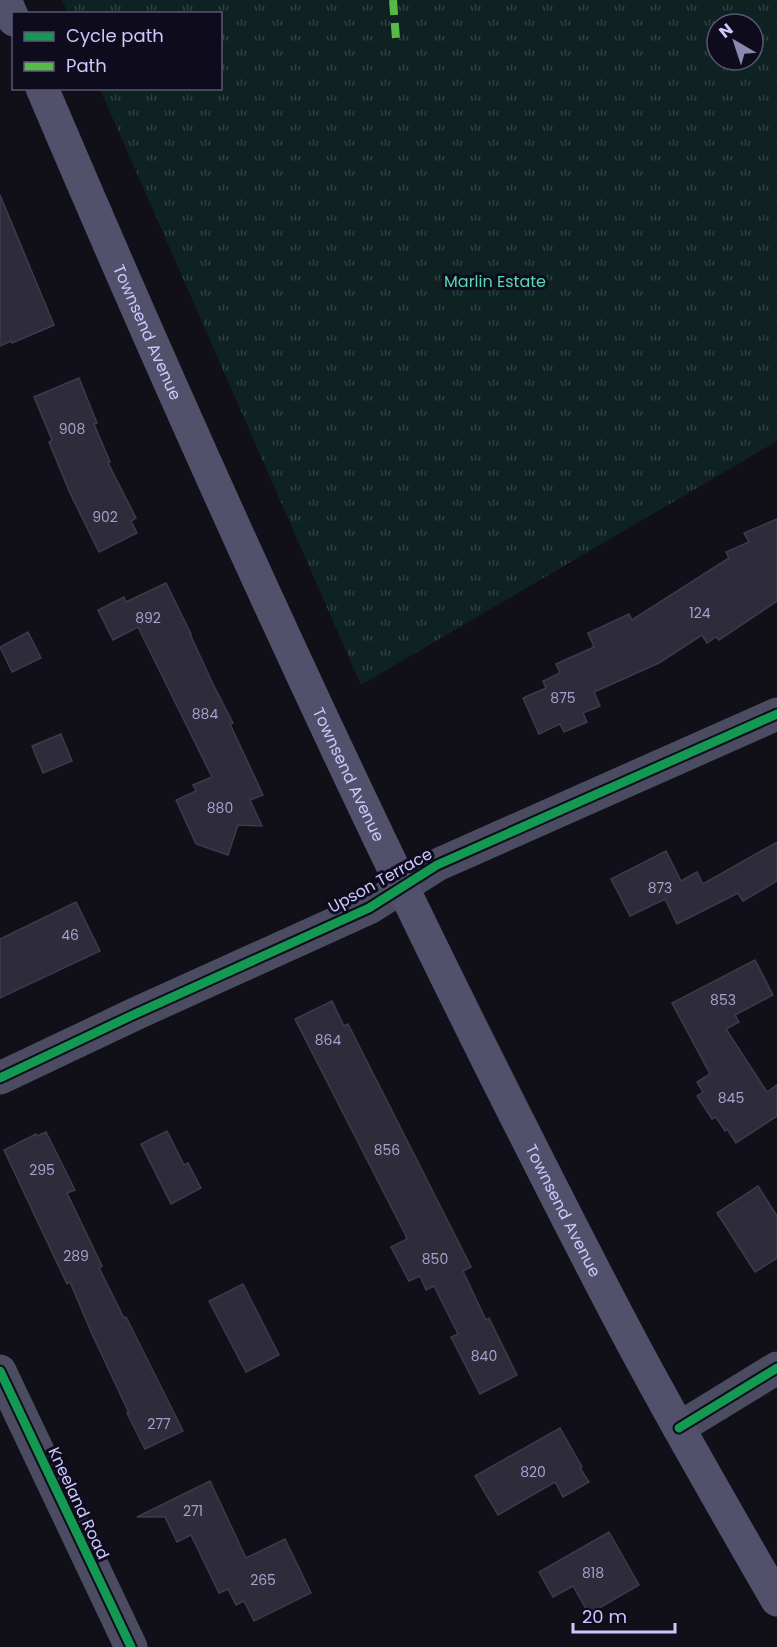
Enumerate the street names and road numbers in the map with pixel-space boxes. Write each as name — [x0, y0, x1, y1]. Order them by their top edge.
street label: Townsend Avenue — [107, 261, 187, 404]
street label: Townsend Avenue — [307, 704, 390, 846]
street label: Upson Terrace — [324, 842, 436, 919]
street label: Townsend Avenue — [520, 1140, 607, 1281]
street label: Kneeland Road — [42, 1443, 115, 1563]

